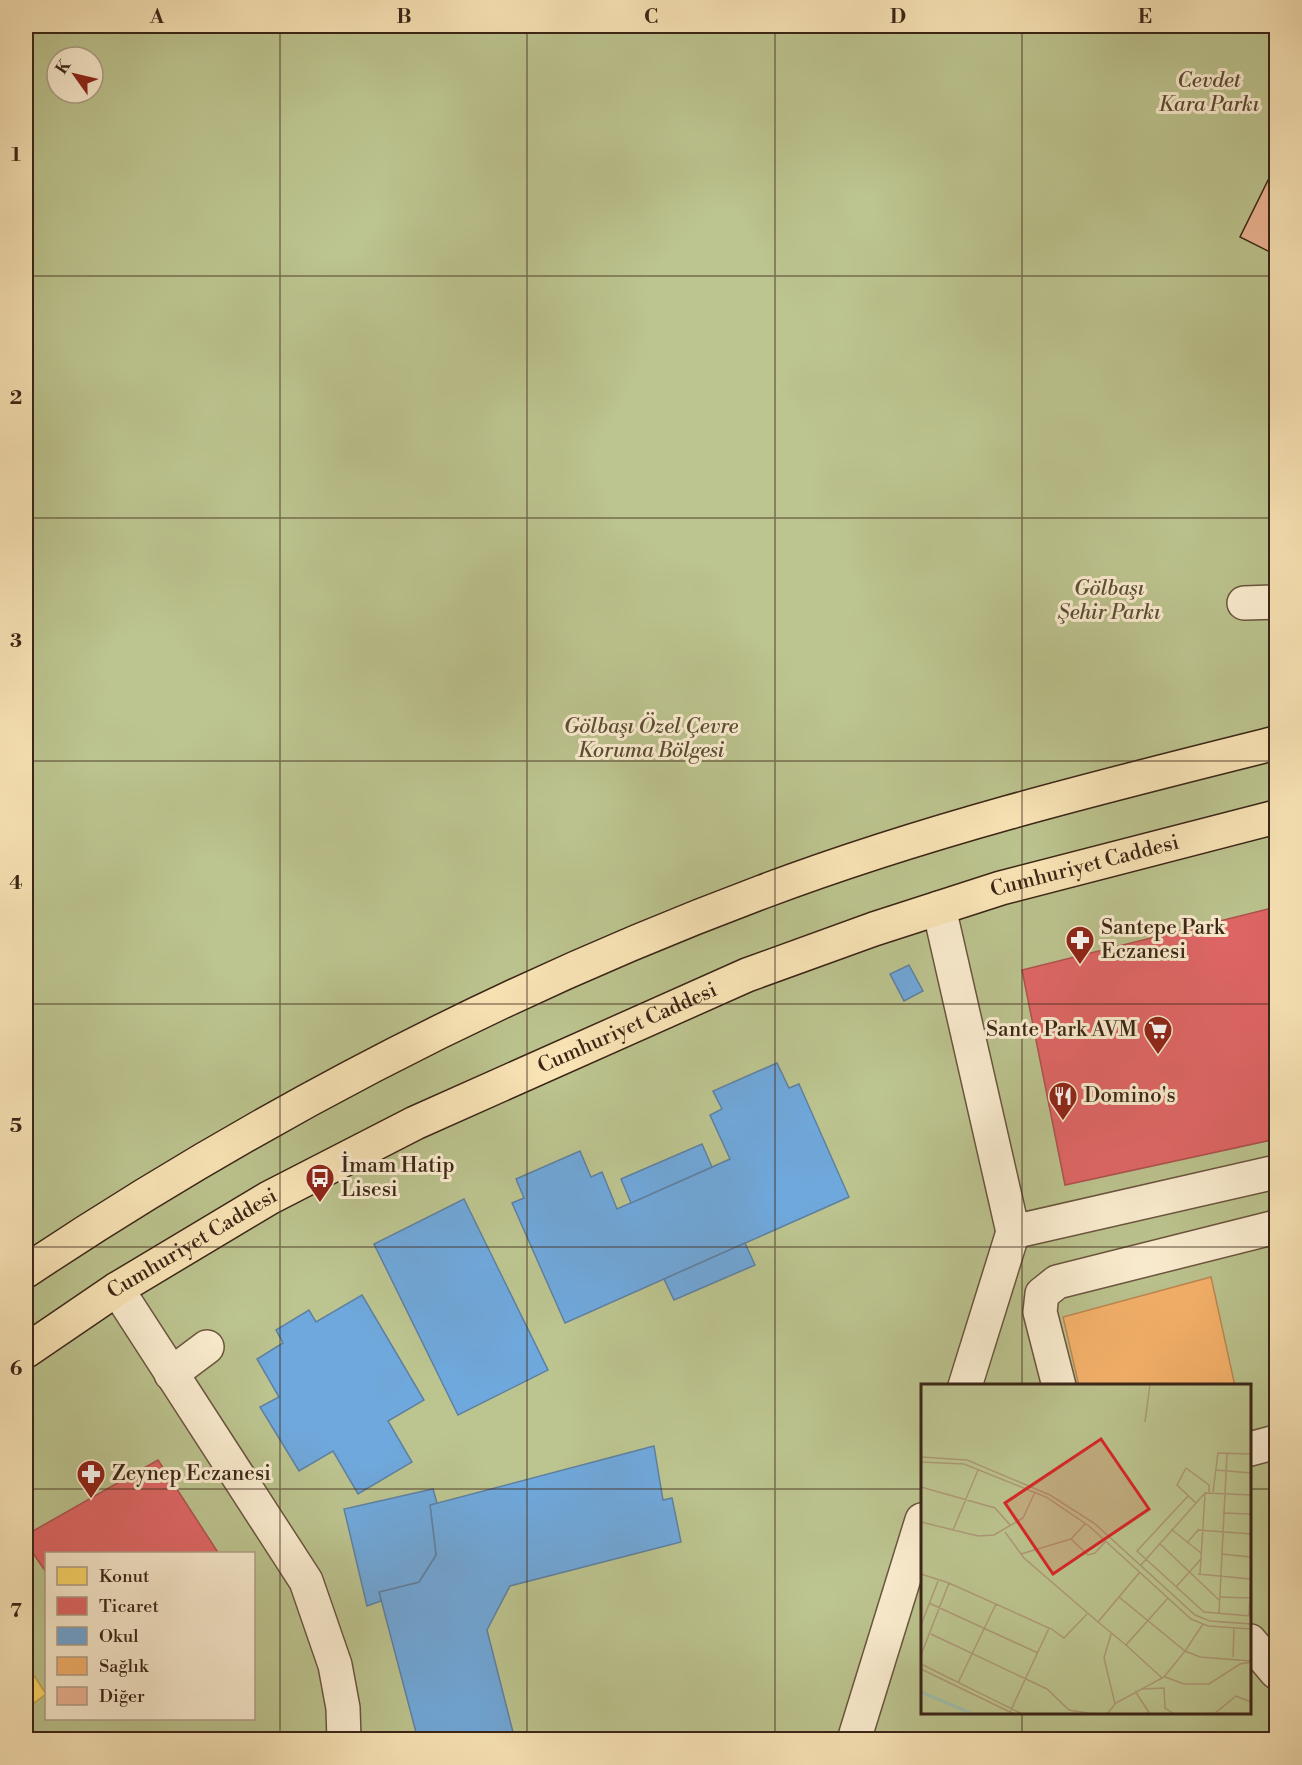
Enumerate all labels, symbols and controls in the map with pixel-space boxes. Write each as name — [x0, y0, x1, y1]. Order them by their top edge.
text: A — [149, 5, 165, 30]
text: B — [396, 5, 412, 30]
text: C — [644, 5, 658, 30]
text: D — [890, 5, 906, 30]
text: E — [1138, 5, 1152, 30]
north arrow — [45, 45, 105, 105]
text: K — [51, 55, 76, 78]
park label: Cevdet Kara Parkı — [1159, 68, 1260, 118]
text: 1 — [11, 143, 21, 168]
text: 2 — [10, 386, 22, 411]
park label: Gölbaşı Şehir Parkı — [1058, 576, 1161, 626]
text: 3 — [10, 629, 22, 654]
park label: Gölbaşı Özel Çevre Koruma Bölgesi — [564, 712, 739, 764]
street label: Cumhuriyet Caddesi — [987, 830, 1182, 904]
text: 4 — [9, 871, 23, 896]
place label: Santepe Park Eczanesi — [1101, 915, 1226, 965]
pharmacy icon: Santepe Park Eczanesi — [1064, 924, 1096, 966]
street label: Cumhuriyet Caddesi — [534, 977, 721, 1080]
supermarket icon: Sante Park AVM — [1142, 1014, 1174, 1056]
place label: Sante Park AVM — [986, 1017, 1137, 1043]
restaurant icon: Domino's — [1047, 1080, 1079, 1122]
place label: Domino's — [1084, 1083, 1176, 1109]
text: 5 — [10, 1114, 22, 1139]
place label: İmam Hatip Lisesi — [341, 1151, 455, 1203]
bus stop icon: İmam Hatip Lisesi — [304, 1162, 336, 1204]
street label: Cumhuriyet Caddesi — [102, 1183, 282, 1305]
text: 6 — [10, 1357, 23, 1382]
inset map — [921, 1384, 1251, 1714]
pharmacy icon: Zeynep Eczanesi — [75, 1458, 107, 1500]
place label: Zeynep Eczanesi — [112, 1461, 271, 1487]
legend — [45, 1552, 255, 1720]
text: Konut — [99, 1565, 150, 1588]
text: Ticaret — [99, 1595, 159, 1618]
text: 7 — [10, 1599, 22, 1624]
text: Okul — [99, 1625, 139, 1648]
text: Sağlık — [99, 1655, 150, 1678]
text: Diğer — [99, 1685, 145, 1708]

